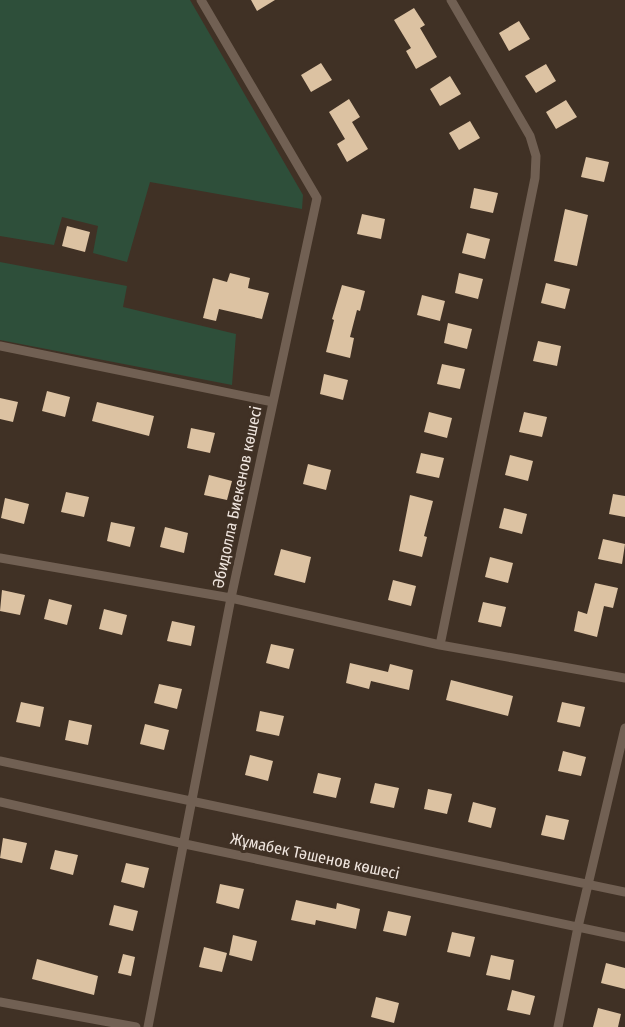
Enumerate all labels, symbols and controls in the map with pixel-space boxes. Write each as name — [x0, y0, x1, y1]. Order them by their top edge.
street label: Әбидолла Биекенов көшесі — [208, 404, 266, 590]
street label: Жұмабек Тәшенов көшесі — [229, 829, 401, 883]

